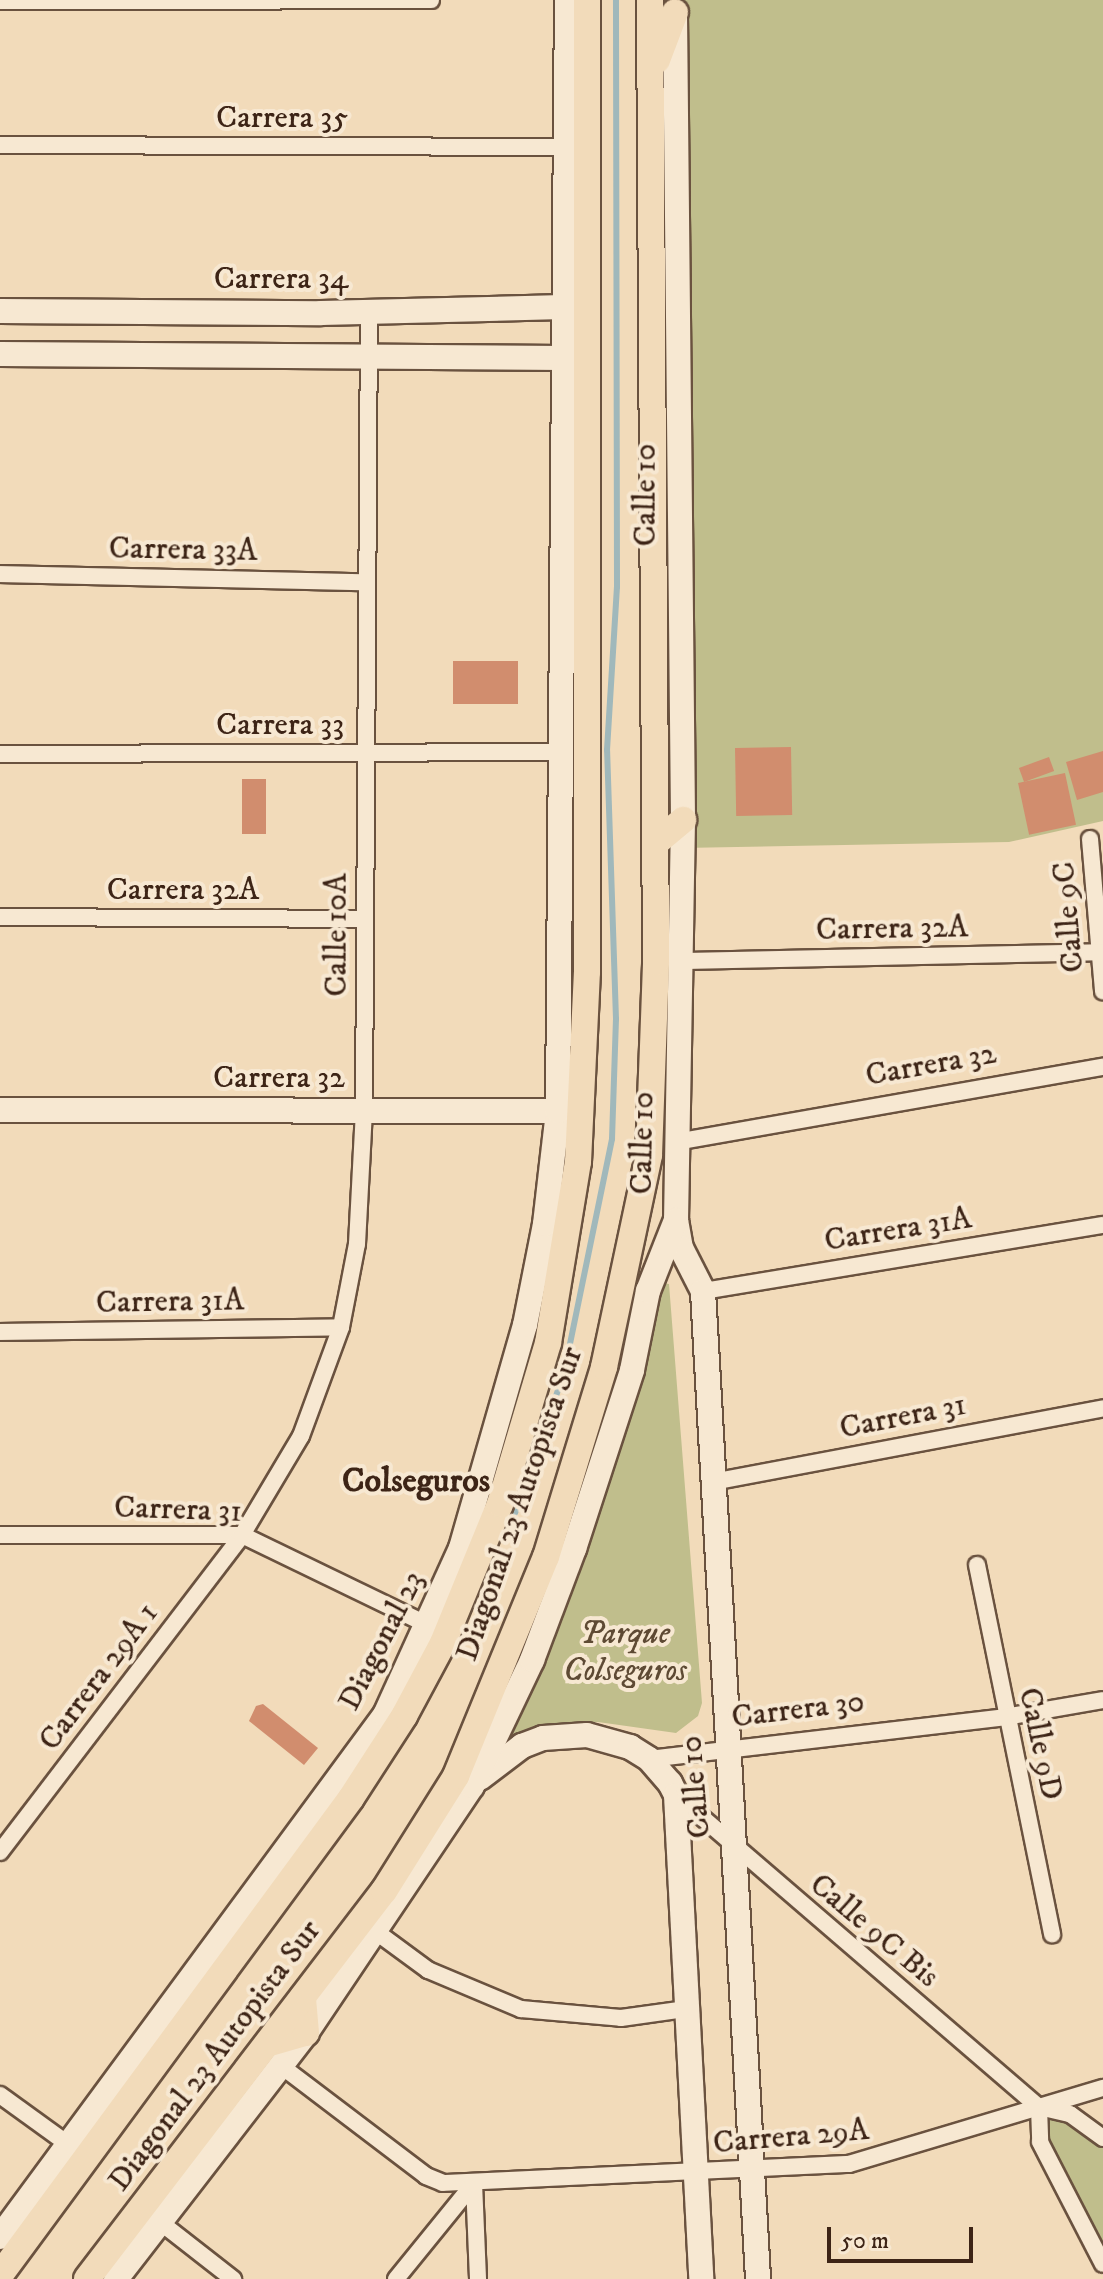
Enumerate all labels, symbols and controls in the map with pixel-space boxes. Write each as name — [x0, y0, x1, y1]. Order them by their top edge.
street label: Carrera 35 — [216, 99, 348, 137]
street label: Carrera 34 — [214, 260, 348, 298]
street label: Calle 10 — [627, 444, 665, 546]
street label: Carrera 33A — [108, 530, 258, 570]
street label: Carrera 33 — [216, 706, 344, 744]
street label: Calle 9C — [1045, 860, 1093, 974]
street label: Carrera 32A — [107, 871, 259, 909]
street label: Calle 10A — [318, 873, 356, 997]
street label: Carrera 32A — [816, 908, 968, 950]
street label: Carrera 32 — [863, 1035, 999, 1095]
street label: Carrera 32 — [213, 1059, 345, 1097]
street label: Calle 10 — [623, 1091, 663, 1195]
street label: Carrera 31A — [822, 1199, 974, 1261]
street label: Carrera 31A — [95, 1282, 245, 1322]
street label: Diagonal 23 Autopista Sur — [448, 1342, 592, 1666]
street label: Carrera 31 — [837, 1386, 969, 1448]
district label: Colseguros — [342, 1462, 490, 1502]
street label: Carrera 31 — [113, 1489, 243, 1531]
street label: Diagonal 23 — [331, 1565, 433, 1717]
street label: Carrera 29A 1 — [31, 1596, 167, 1758]
park label: Parque Colseguros — [563, 1616, 687, 1691]
street label: Carrera 30 — [729, 1683, 867, 1737]
street label: Calle 9D — [1009, 1684, 1071, 1804]
street label: Calle 10 — [672, 1734, 720, 1840]
street label: Calle 9C Bis — [801, 1866, 947, 1996]
street label: Diagonal 23 Autopista Sur — [100, 1913, 330, 2199]
street label: Carrera 29A — [711, 2111, 871, 2163]
scale bar — [831, 2211, 977, 2261]
text: 50 m — [841, 2226, 889, 2256]

